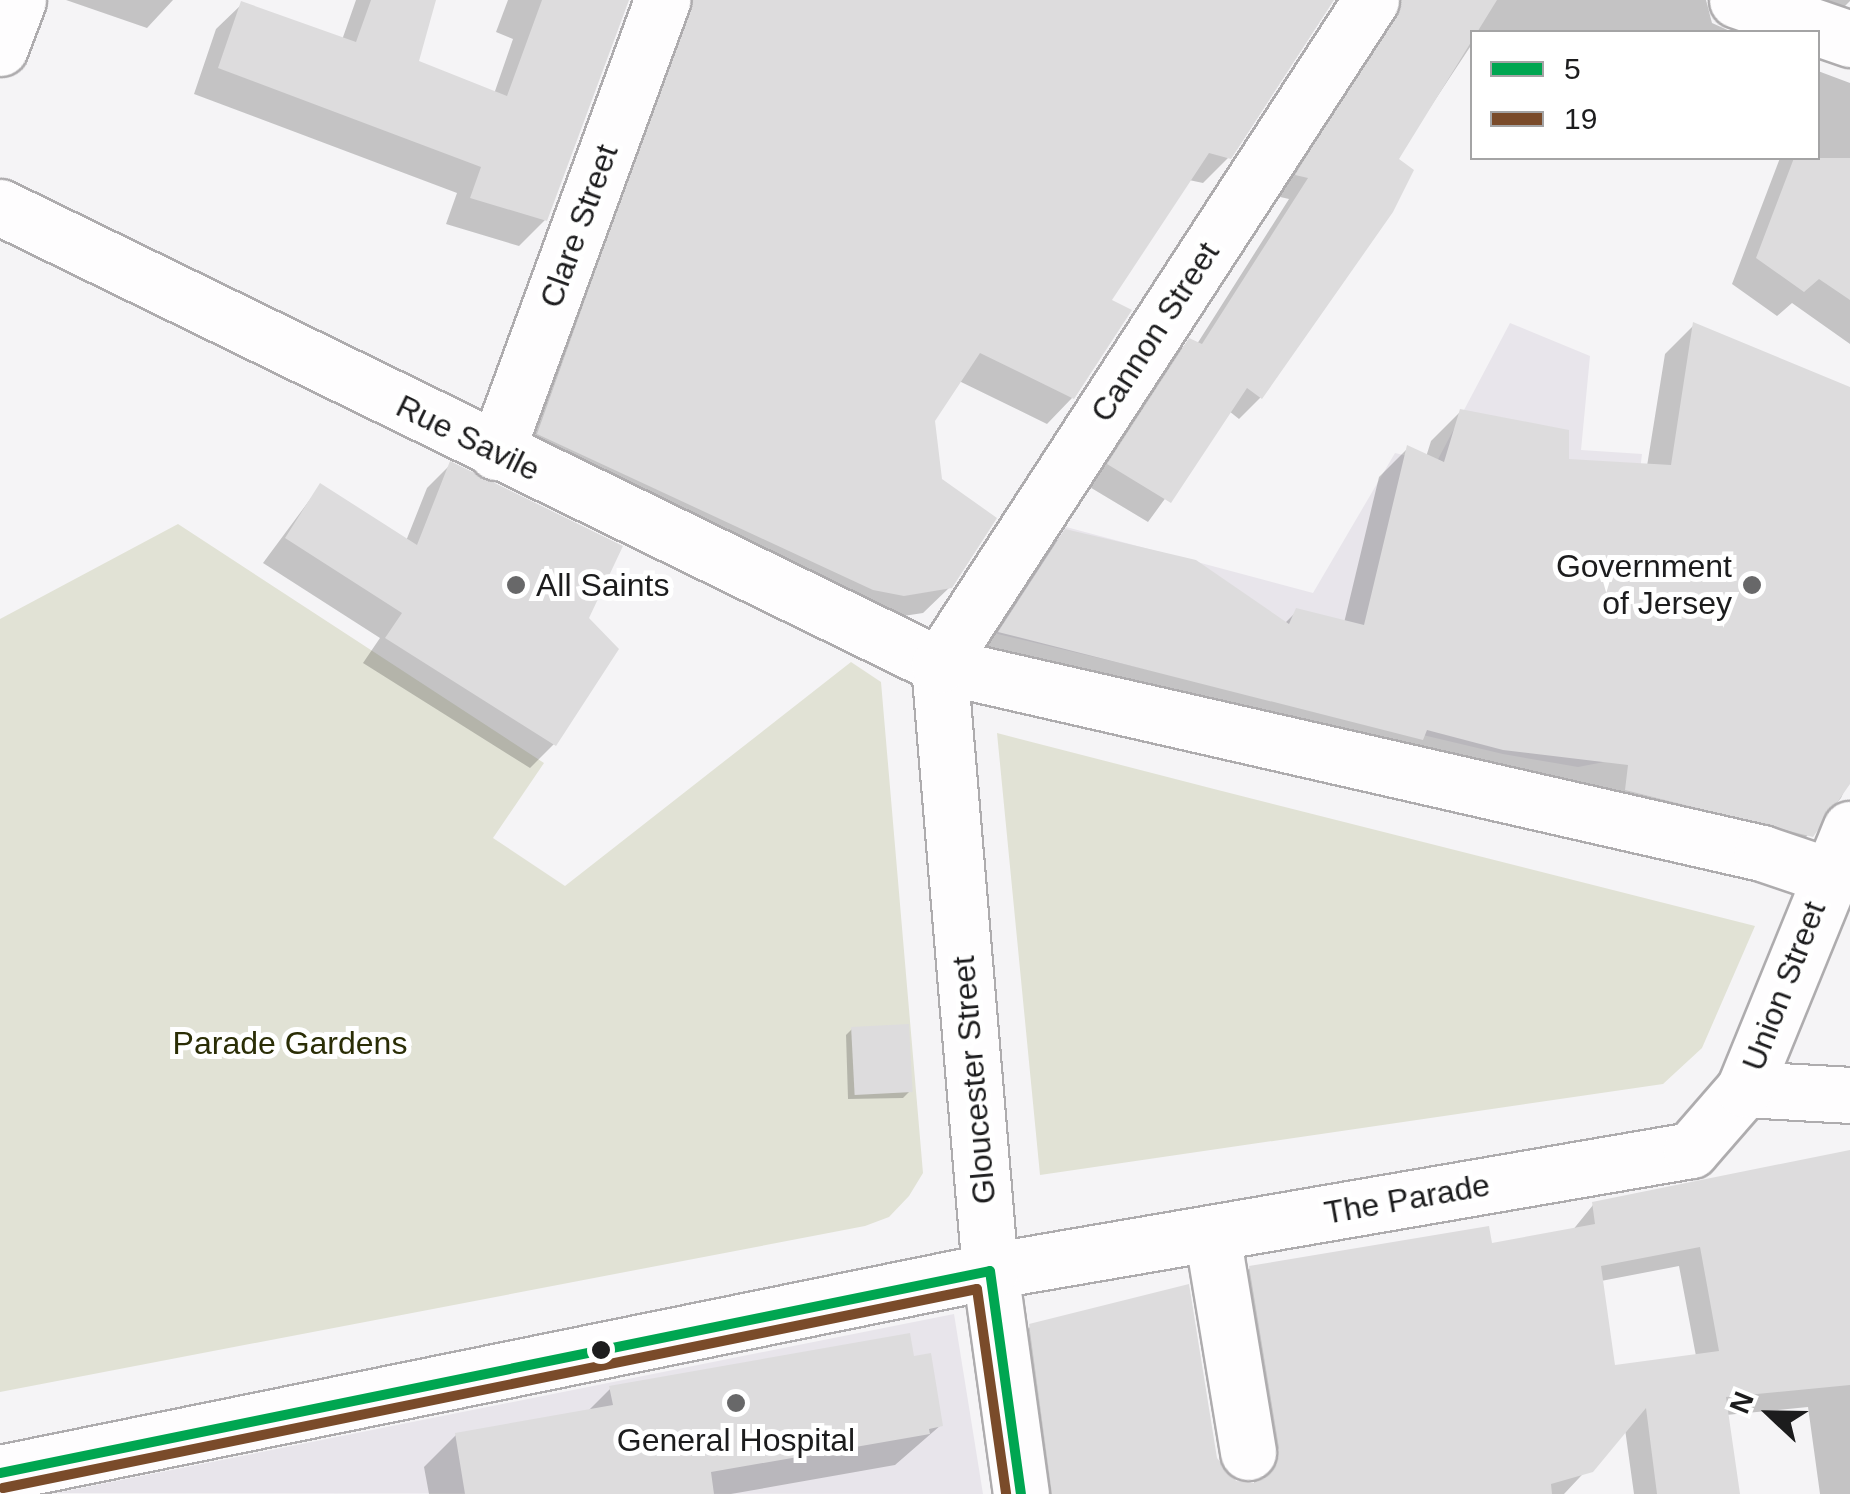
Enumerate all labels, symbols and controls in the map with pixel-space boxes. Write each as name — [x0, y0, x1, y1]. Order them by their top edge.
legend — [1470, 30, 1820, 160]
text: 5 — [1564, 52, 1581, 85]
text: 19 — [1564, 102, 1597, 135]
street label: Clare Street — [532, 139, 626, 313]
street label: Cannon Street — [1083, 235, 1227, 429]
street label: Rue Savile — [390, 387, 546, 489]
place label: Government of Jersey — [1556, 548, 1732, 623]
place label: All Saints — [536, 566, 669, 604]
marker: All Saints — [505, 574, 527, 596]
marker: Government of Jersey — [1741, 574, 1763, 596]
street label: Union Street — [1734, 896, 1834, 1076]
street label: Gloucester Street — [944, 954, 1004, 1206]
park label: Parade Gardens — [173, 1024, 407, 1062]
street label: The Parade — [1321, 1166, 1493, 1232]
unlabelled marker — [591, 1340, 611, 1360]
north arrow — [1720, 1364, 1820, 1464]
text: N — [1724, 1387, 1760, 1418]
marker: General Hospital — [723, 1390, 749, 1416]
place label: General Hospital — [617, 1421, 855, 1459]

